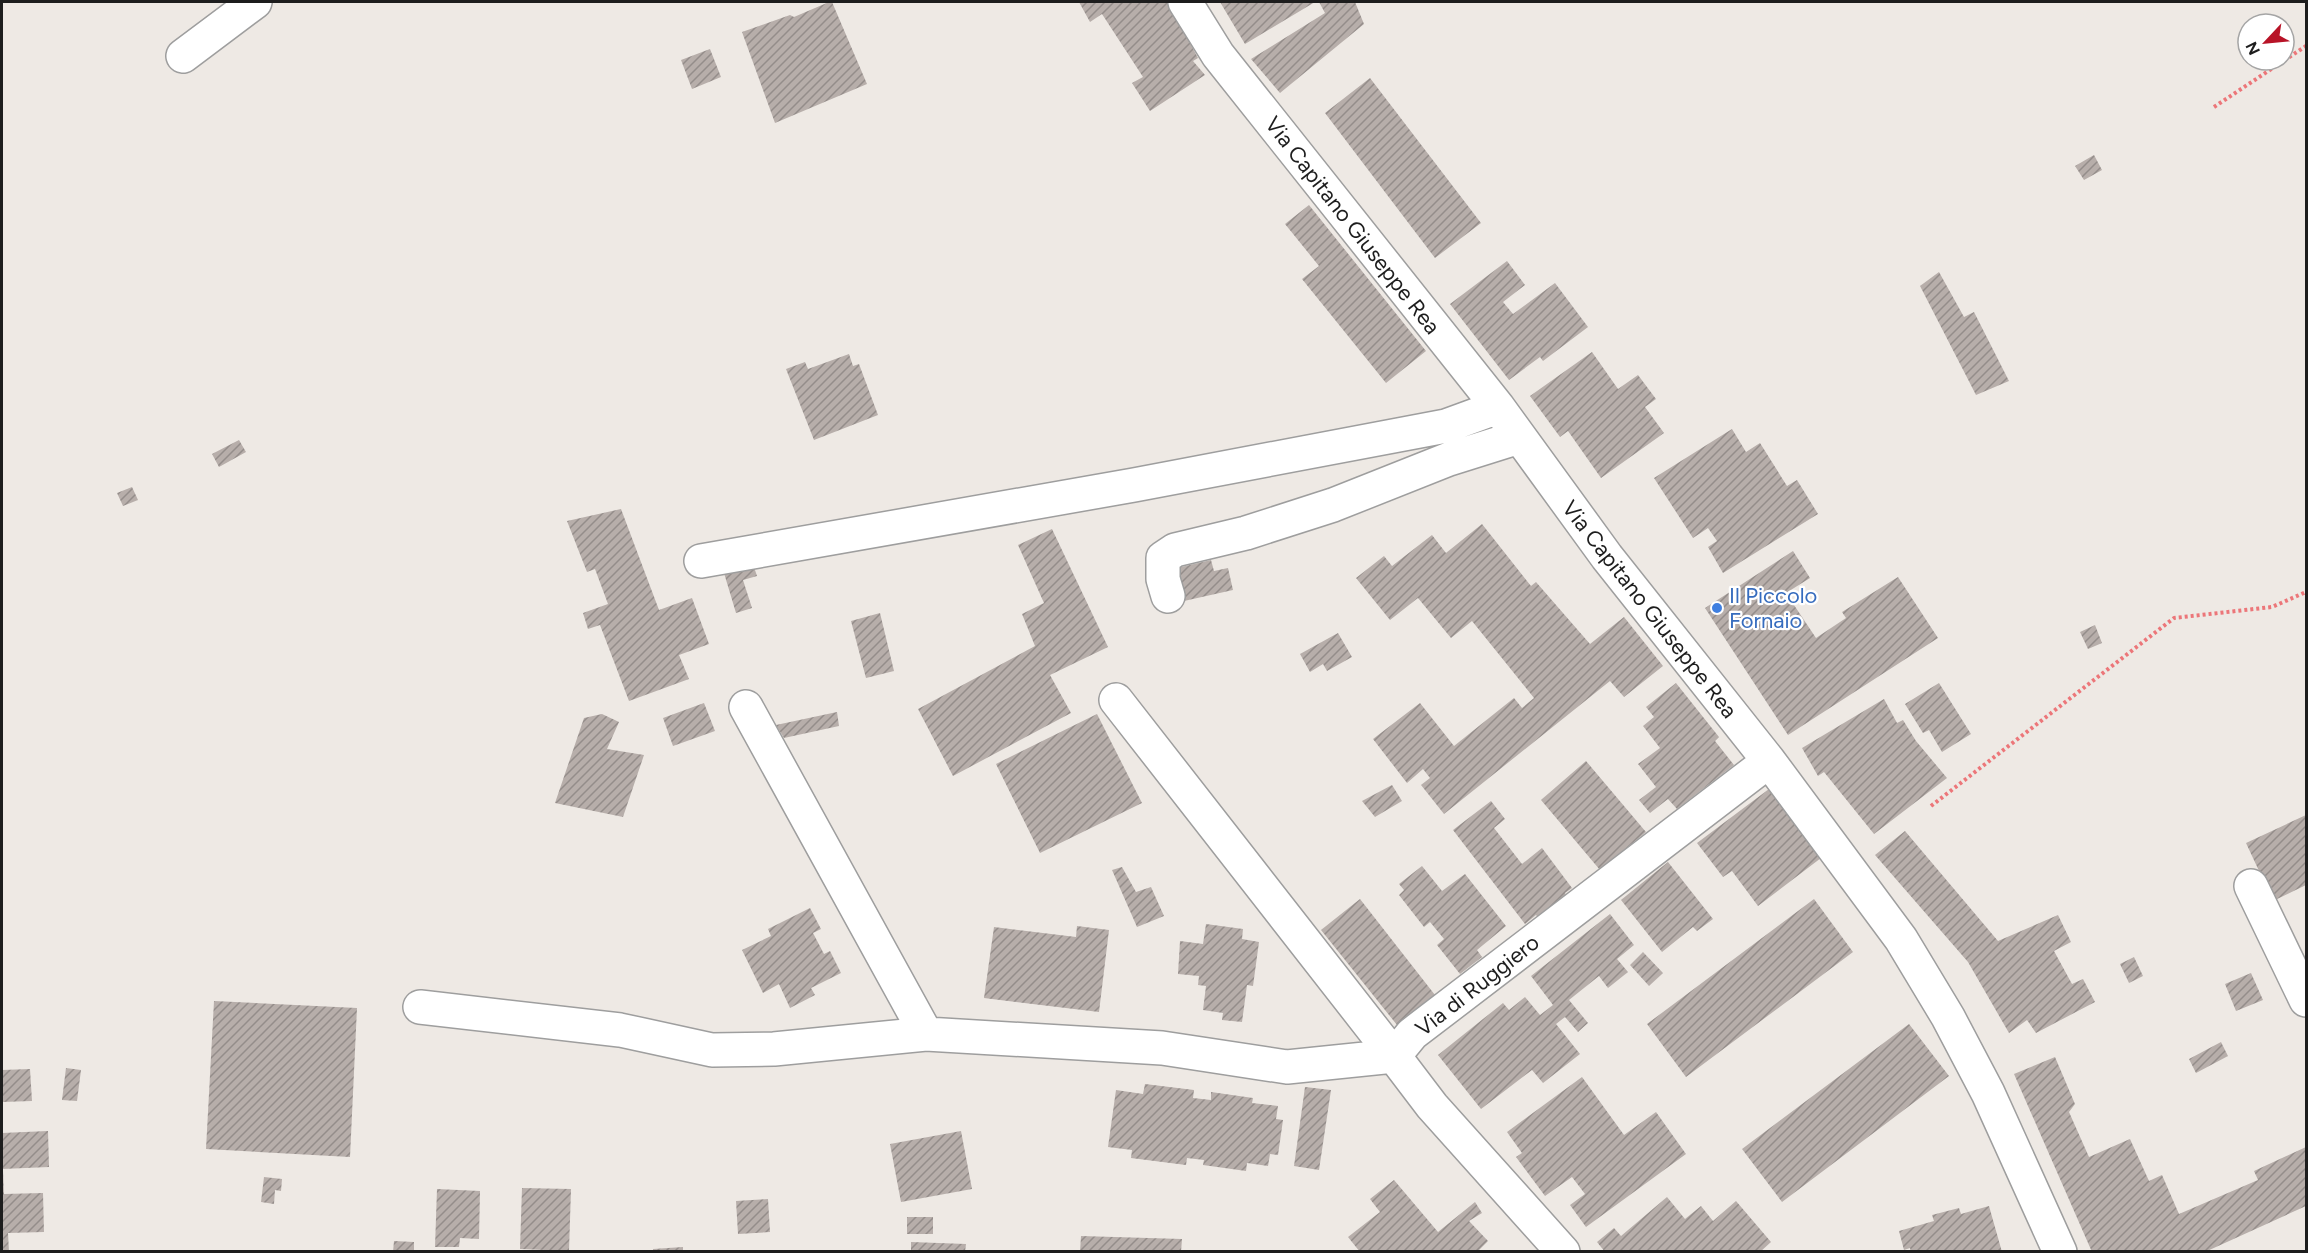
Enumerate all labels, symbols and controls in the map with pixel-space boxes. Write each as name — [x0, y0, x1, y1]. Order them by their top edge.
north arrow — [2236, 12, 2296, 72]
text: N — [2242, 39, 2264, 58]
street label: Via Capitano Giuseppe Rea — [1259, 111, 1446, 340]
street label: Via Capitano Giuseppe Rea — [1556, 495, 1743, 724]
place label: Il Piccolo Fornaio — [1729, 582, 1817, 634]
marker: Il Piccolo Fornaio — [1710, 601, 1724, 615]
street label: Via di Ruggiero — [1410, 929, 1545, 1042]

